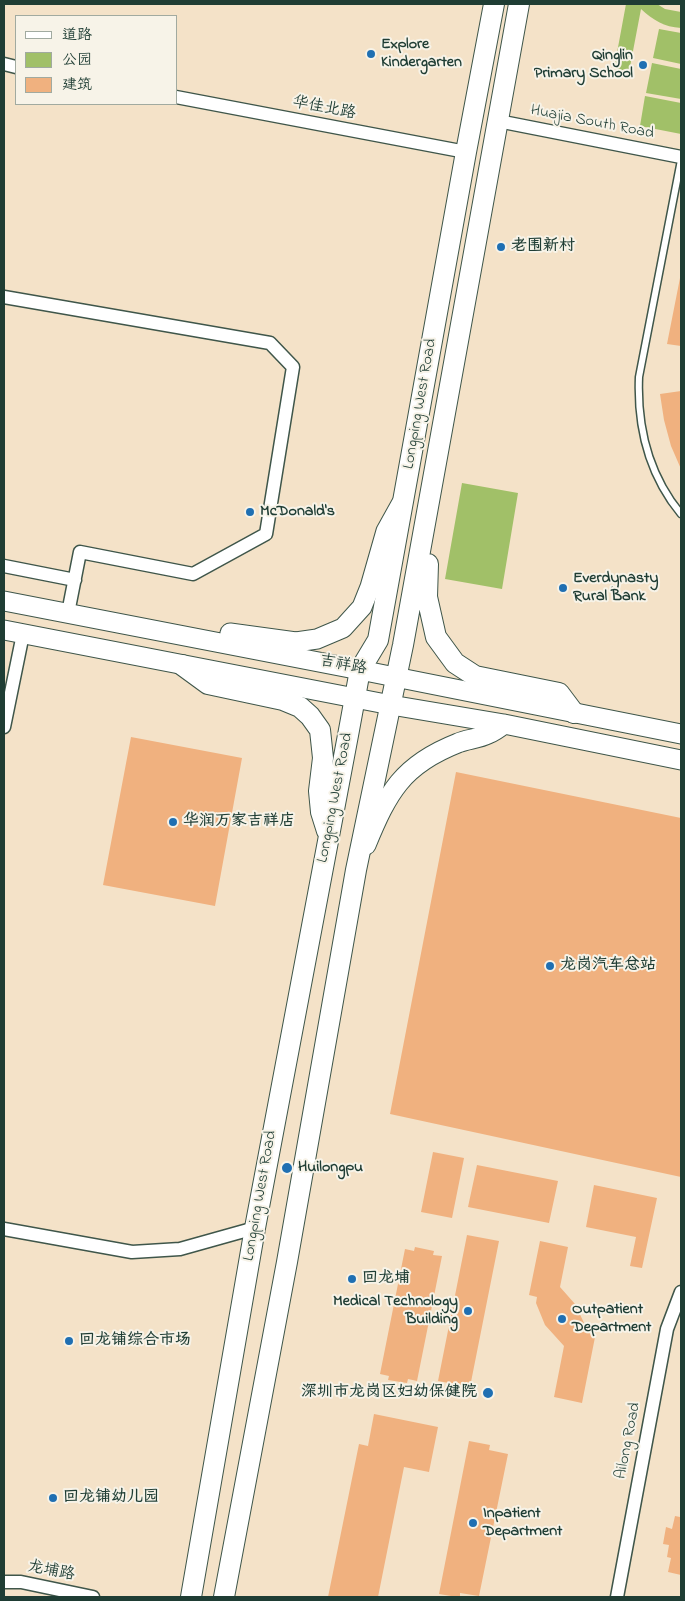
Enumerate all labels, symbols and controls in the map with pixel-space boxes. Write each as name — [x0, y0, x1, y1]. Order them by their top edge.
legend — [15, 15, 178, 105]
text: 道路 — [62, 24, 92, 46]
place label: Explore Kindergarten — [381, 35, 462, 73]
place label: Qinglin Primary School — [534, 46, 633, 84]
marker: Explore Kindergarten — [365, 48, 377, 60]
text: 公园 — [62, 49, 92, 71]
marker: Qinglin Primary School — [637, 59, 649, 71]
text: 建筑 — [62, 74, 92, 96]
street label: 华佳北路 — [291, 93, 357, 125]
street label: Huajia South Road — [529, 102, 655, 144]
place label: 老围新村 — [511, 237, 575, 257]
marker: 老围新村 — [495, 241, 507, 253]
street label: Longping West Road — [400, 337, 442, 471]
place label: McDonald's — [260, 502, 335, 522]
marker: McDonald's — [244, 506, 256, 518]
place label: Everdynasty Rural Bank — [573, 569, 658, 607]
marker: Everdynasty Rural Bank — [557, 582, 569, 594]
street label: 吉祥路 — [318, 652, 368, 680]
street label: Longping West Road — [314, 731, 358, 865]
place label: 华润万家吉祥店 — [183, 812, 295, 832]
marker: 华润万家吉祥店 — [167, 816, 179, 828]
place label: 龙岗汽车总站 — [560, 956, 656, 976]
marker: 龙岗汽车总站 — [544, 960, 556, 972]
street label: Longping West Road — [240, 1129, 282, 1263]
place label: Huilongpu — [298, 1158, 363, 1178]
marker: Huilongpu — [280, 1161, 294, 1175]
place label: 回龙埔 — [362, 1269, 410, 1289]
marker: 回龙埔 — [346, 1273, 358, 1285]
place label: Medical Technology Building — [333, 1292, 458, 1330]
place label: Outpatient Department — [572, 1300, 651, 1338]
marker: Medical Technology Building — [462, 1305, 474, 1317]
marker: Outpatient Department — [556, 1313, 568, 1325]
place label: 回龙铺综合市场 — [79, 1331, 191, 1351]
marker: 回龙铺综合市场 — [63, 1335, 75, 1347]
place label: 深圳市龙岗区妇幼保健院 — [301, 1383, 477, 1403]
marker: 深圳市龙岗区妇幼保健院 — [481, 1386, 495, 1400]
street label: Ailong Road — [612, 1401, 646, 1481]
place label: 回龙铺幼儿园 — [63, 1488, 159, 1508]
marker: 回龙铺幼儿园 — [47, 1492, 59, 1504]
place label: Inpatient Department — [483, 1504, 562, 1542]
marker: Inpatient Department — [467, 1517, 479, 1529]
street label: 龙埔路 — [26, 1558, 76, 1586]

